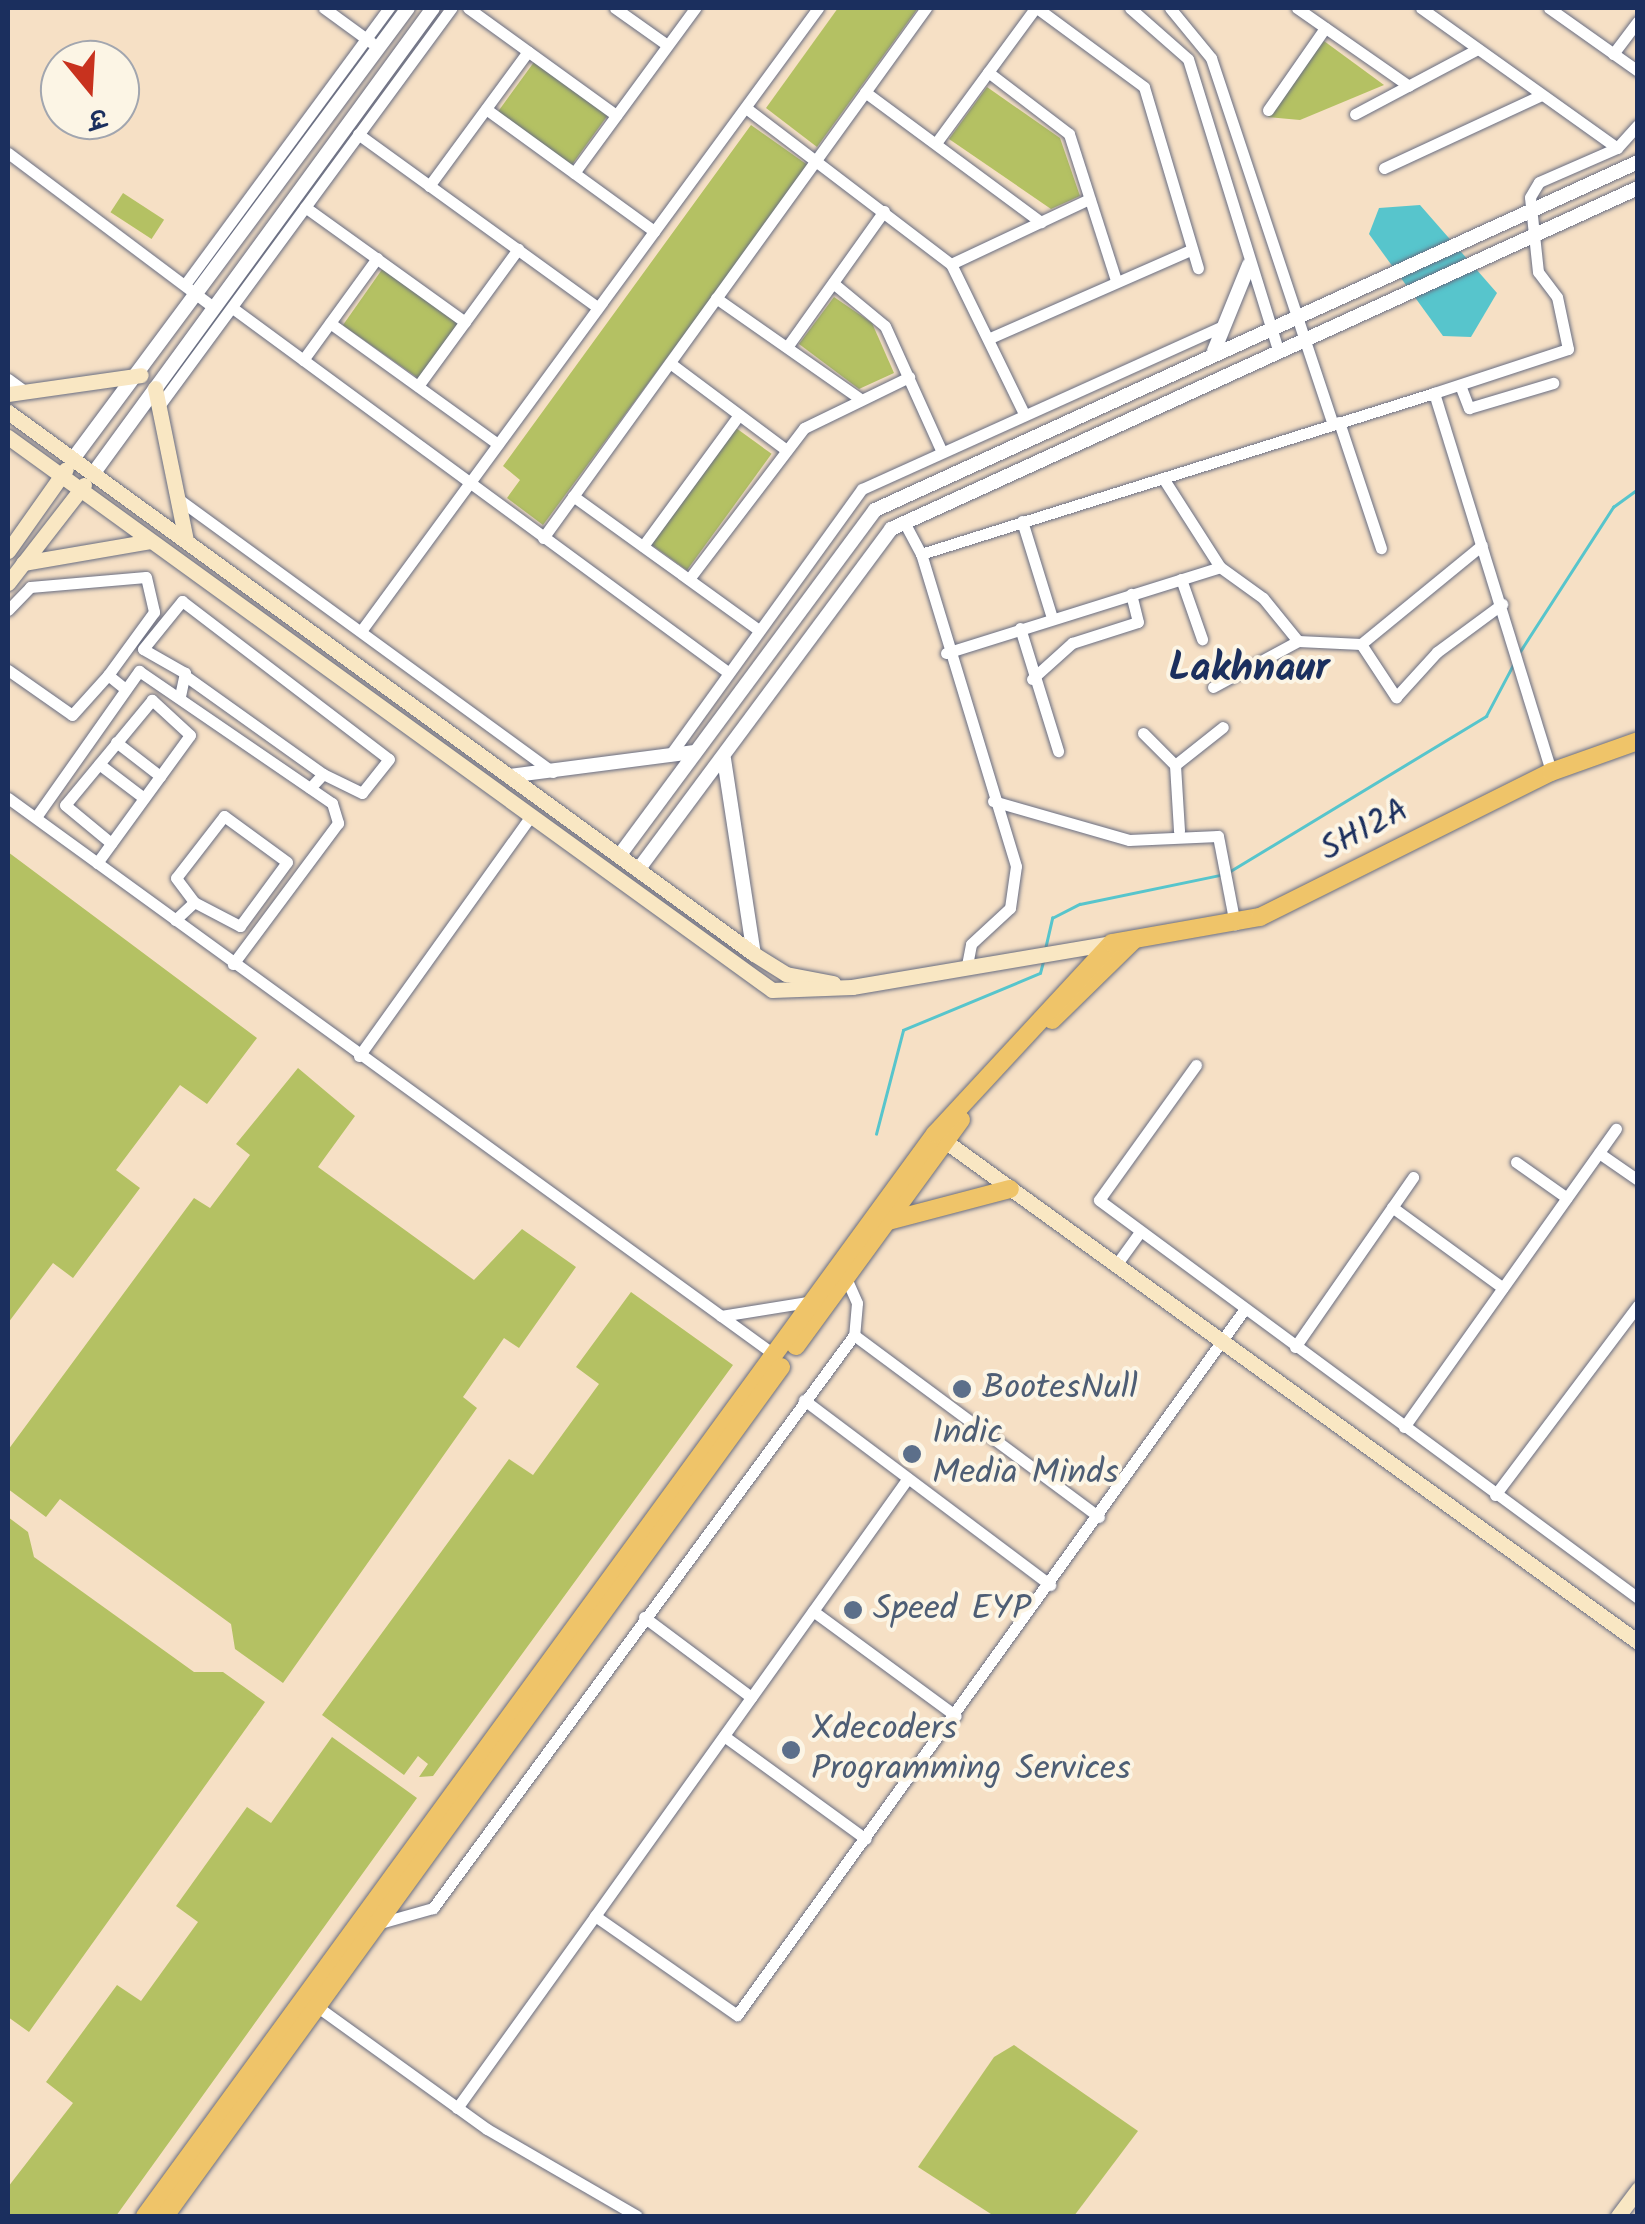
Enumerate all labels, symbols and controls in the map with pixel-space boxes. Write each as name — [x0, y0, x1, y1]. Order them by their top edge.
north arrow — [40, 40, 140, 140]
text: उ — [84, 93, 114, 141]
district label: Lakhnaur — [1169, 645, 1329, 693]
street label: SH12A — [1313, 790, 1417, 872]
place label: BootesNull — [982, 1368, 1138, 1410]
marker: BootesNull — [951, 1378, 973, 1400]
place label: Indic Media Minds — [932, 1413, 1119, 1495]
marker: Indic Media Minds — [901, 1443, 923, 1465]
place label: Speed EYP — [873, 1589, 1031, 1631]
marker: Speed EYP — [842, 1599, 864, 1621]
place label: Xdecoders Programming Services — [811, 1709, 1131, 1791]
marker: Xdecoders Programming Services — [780, 1739, 802, 1761]

